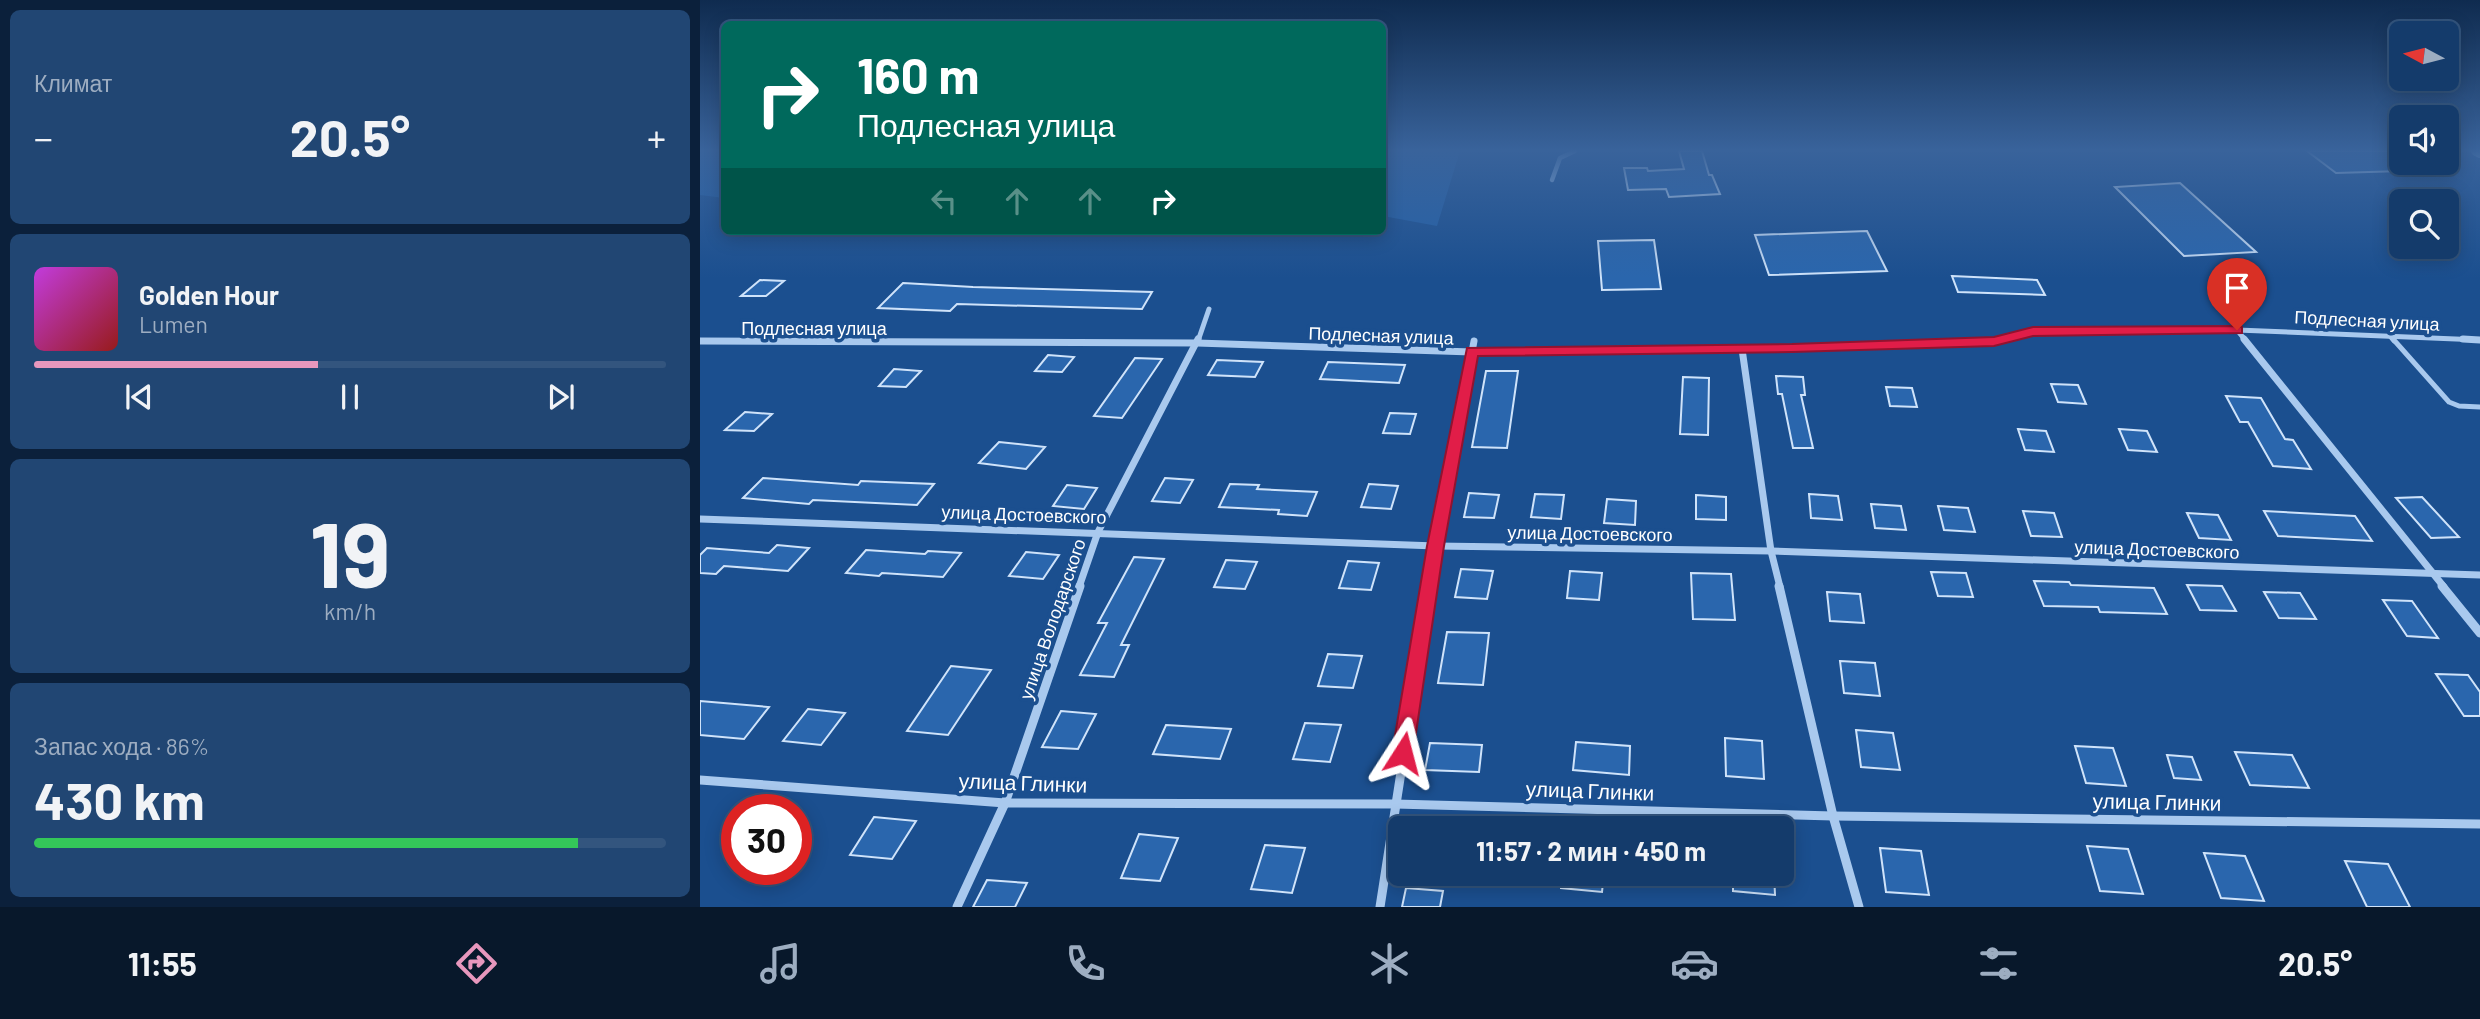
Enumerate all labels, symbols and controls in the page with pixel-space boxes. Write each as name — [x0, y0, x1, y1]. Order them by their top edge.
north arrow — [2389, 21, 2459, 91]
map controls — [2389, 21, 2459, 259]
text: 160 m — [857, 45, 979, 104]
icon: right — [742, 49, 833, 140]
text: Климат — [34, 69, 112, 97]
text: 20.5° — [290, 105, 410, 167]
text: Подлесная улица — [857, 105, 1115, 143]
button: sound — [2389, 105, 2459, 175]
text: − — [34, 114, 53, 160]
text: + — [647, 114, 666, 160]
icon: left — [925, 182, 963, 220]
icon: ahead — [998, 182, 1036, 220]
icon: ahead — [1071, 182, 1109, 220]
icon: right — [1144, 182, 1182, 220]
button: search — [2389, 189, 2459, 259]
pin — [2207, 258, 2267, 330]
icon: arrive — [2218, 269, 2256, 307]
text: Golden Hour — [139, 279, 279, 310]
street label: Подлесная улица — [2294, 305, 2441, 335]
text: Lumen — [139, 310, 208, 338]
street label: Подлесная улица — [741, 317, 888, 339]
street label: Подлесная улица — [1308, 321, 1455, 349]
icon: previous — [120, 378, 158, 416]
icon: pause — [331, 378, 369, 416]
icon: next — [542, 378, 580, 416]
text: 19 — [310, 497, 390, 606]
street label: улица Достоевского — [941, 500, 1107, 528]
street label: улица Достоевского — [1507, 521, 1673, 545]
street label: улица Достоевского — [2074, 535, 2240, 563]
street label: улица Володарского — [1014, 536, 1090, 702]
text: km/h — [324, 597, 376, 625]
position arrow — [1366, 716, 1440, 790]
text: Запас хода · 86% — [34, 732, 209, 760]
street label: улица Глинки — [958, 767, 1088, 797]
text: 430 km — [34, 768, 205, 830]
street label: улица Глинки — [1525, 775, 1655, 805]
street label: улица Глинки — [2092, 787, 2222, 815]
speed limit sign: 30 — [721, 794, 812, 885]
text: 11:57 · 2 мин · 450 m — [1476, 835, 1706, 866]
icon: directions — [452, 939, 501, 988]
icon: music — [756, 939, 805, 988]
icon: phone — [1061, 939, 1110, 988]
icon: climate — [1365, 939, 1414, 988]
icon: car — [1670, 939, 1719, 988]
icon: filters — [1974, 939, 2023, 988]
text: 11:55 — [128, 944, 197, 982]
text: 20.5° — [2278, 944, 2352, 982]

